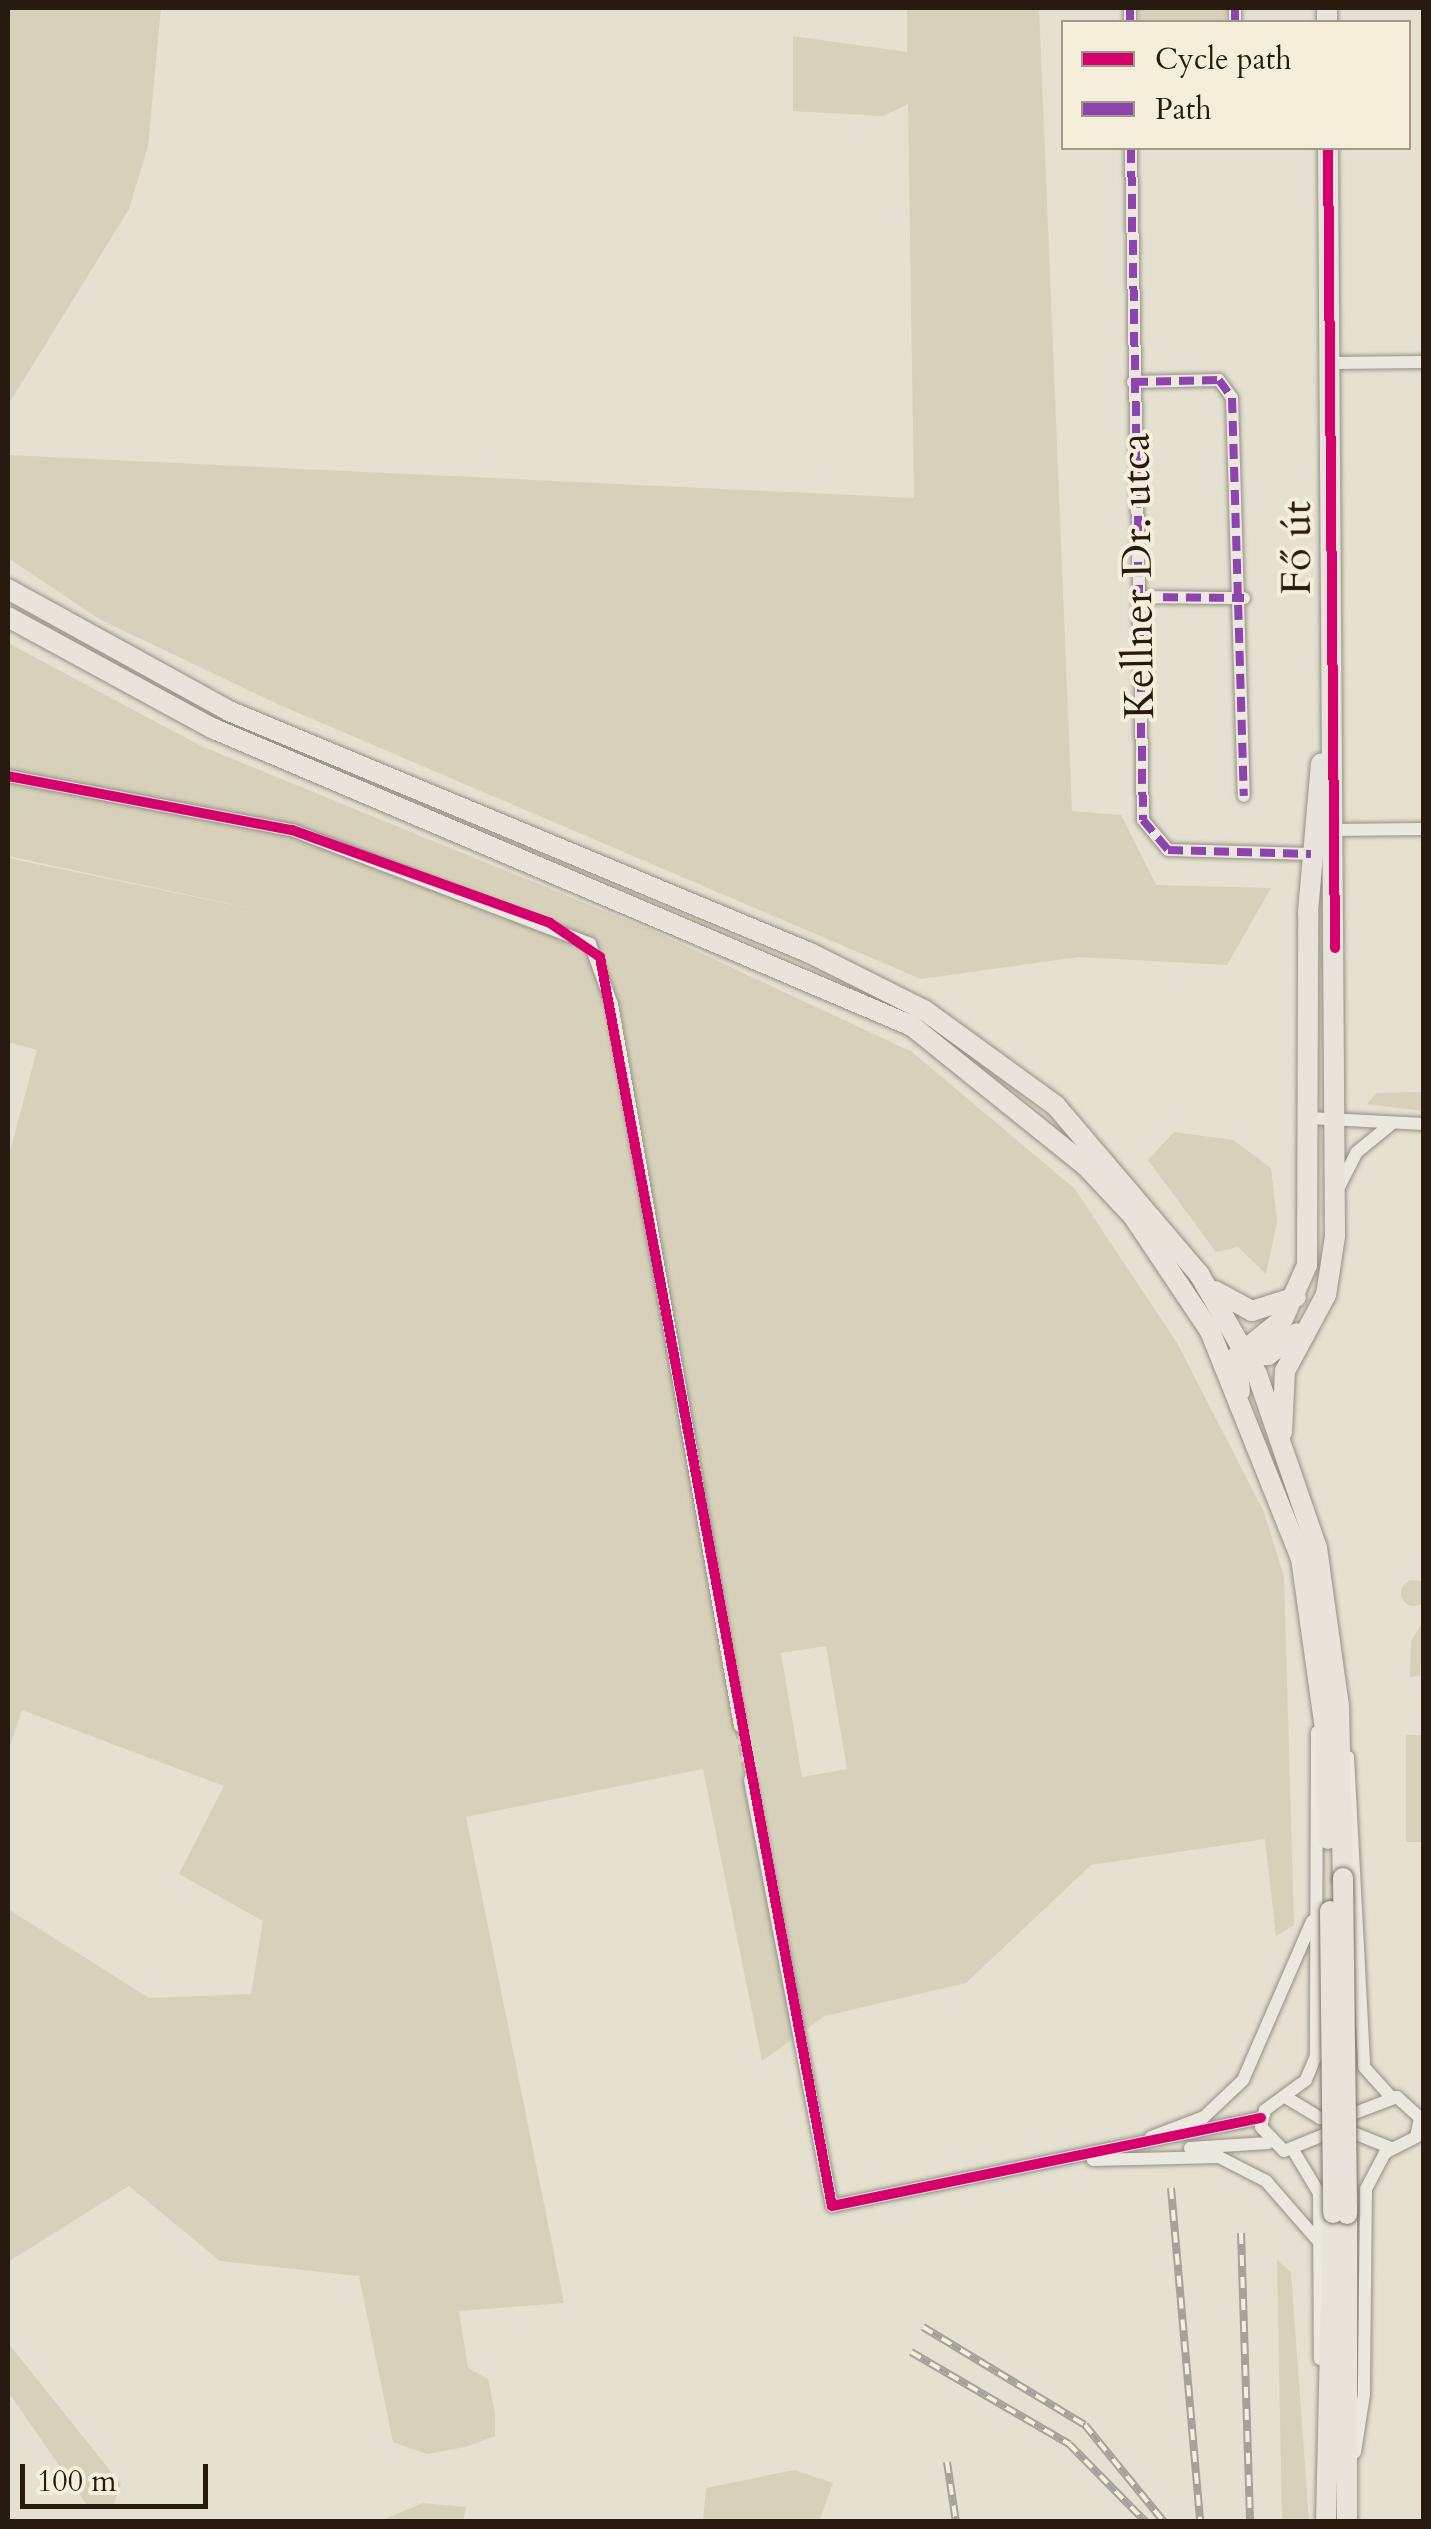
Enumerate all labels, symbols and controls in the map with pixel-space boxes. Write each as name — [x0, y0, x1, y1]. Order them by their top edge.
legend — [1061, 20, 1411, 150]
text: Cycle path — [1155, 39, 1292, 80]
text: Path — [1155, 89, 1212, 130]
street label: Kellner Dr. utca — [1110, 432, 1166, 720]
street label: Fő út — [1272, 501, 1322, 595]
scale bar — [25, 2444, 212, 2506]
text: 100 m — [37, 2461, 117, 2502]

